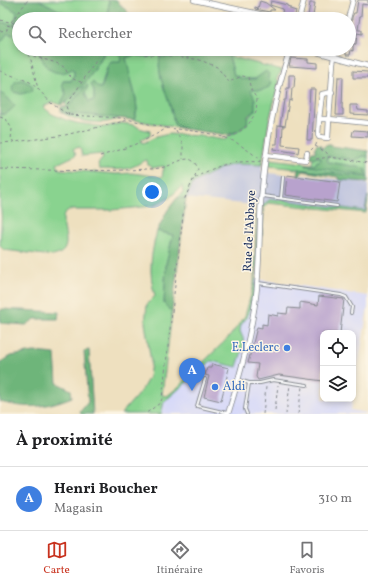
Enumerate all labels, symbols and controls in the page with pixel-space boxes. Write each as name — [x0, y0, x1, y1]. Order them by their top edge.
search box — [12, 12, 356, 56]
icon: search — [26, 23, 48, 45]
text: Rechercher — [58, 24, 132, 45]
your location — [142, 182, 162, 202]
street label: Rue de l'Abbaye — [240, 189, 260, 272]
map controls — [320, 330, 356, 402]
button: locate — [320, 330, 356, 366]
place label: E.Leclerc — [232, 340, 279, 356]
marker: E.Leclerc — [282, 343, 292, 353]
pin: A — [179, 358, 205, 391]
button: layers — [320, 366, 356, 402]
place label: Aldi — [223, 379, 246, 395]
marker: Aldi — [210, 382, 220, 392]
text: À proximité — [16, 429, 113, 452]
text: Henri Boucher — [54, 479, 158, 500]
text: A — [24, 490, 34, 508]
text: 310 m — [318, 490, 352, 508]
text: Magasin — [54, 500, 103, 518]
tab: Carte — [43, 539, 70, 578]
tab: Itinéraire — [157, 539, 203, 578]
tab: Favoris — [290, 539, 325, 578]

